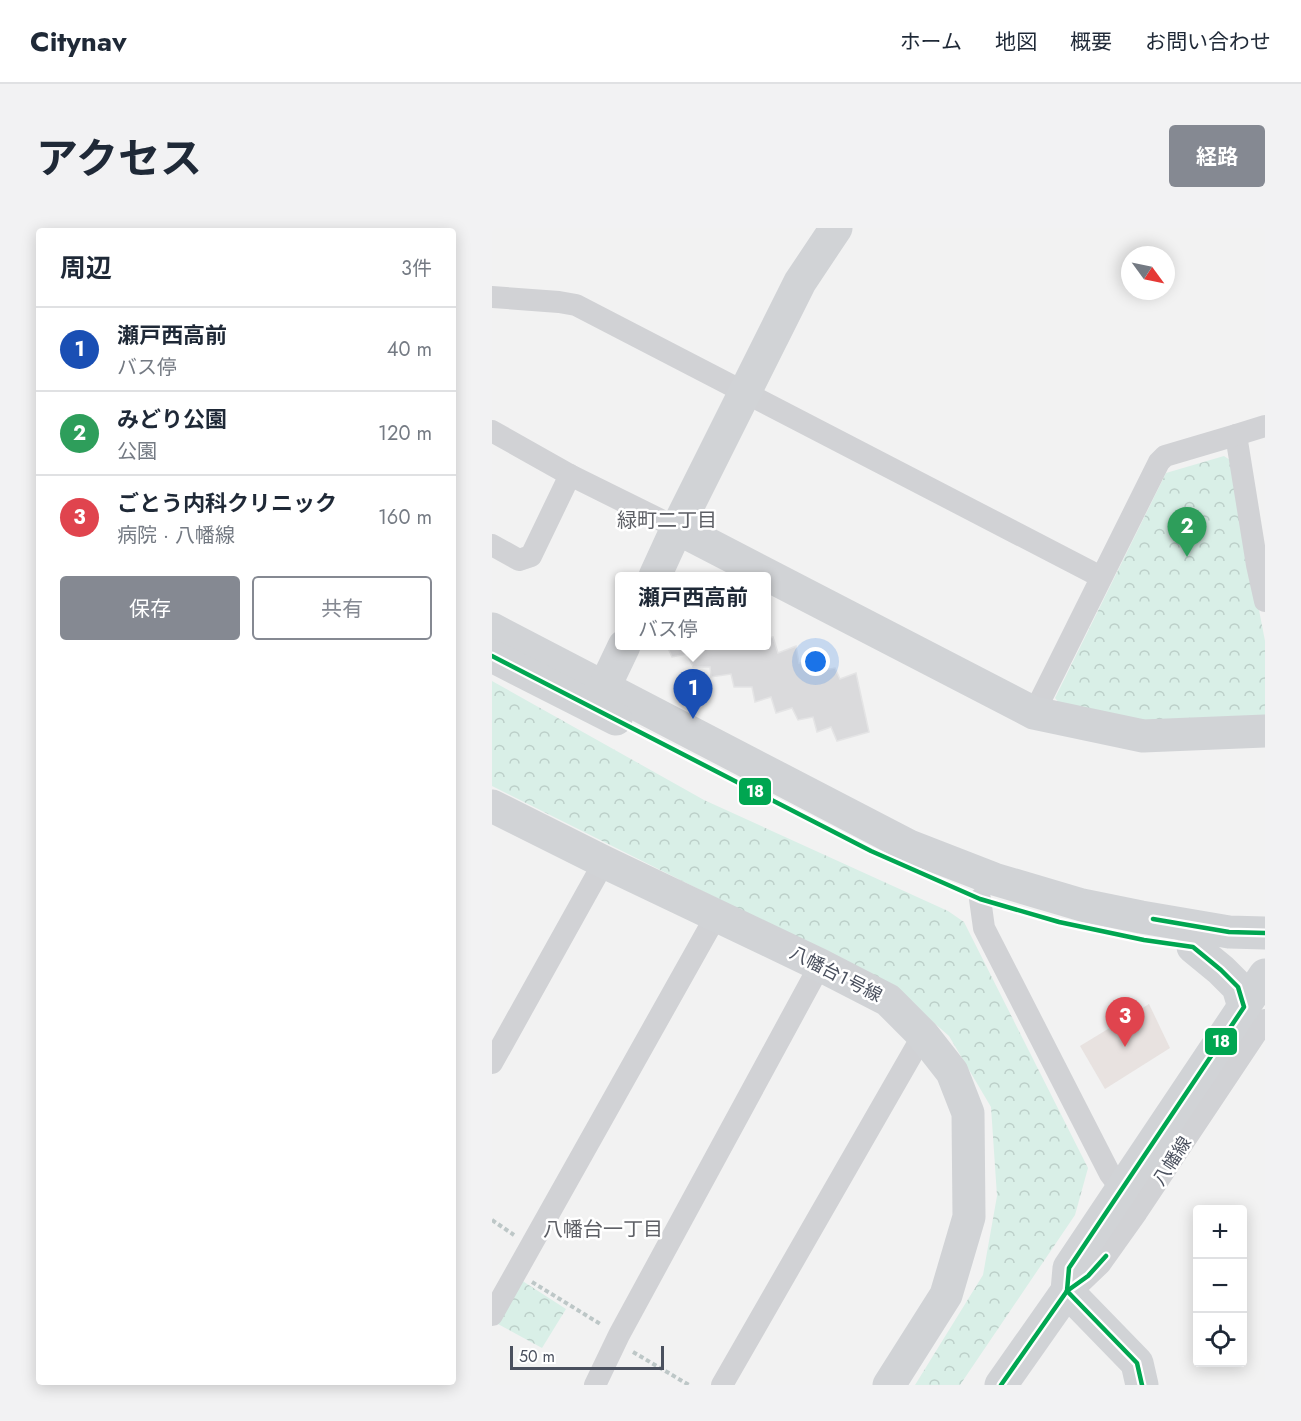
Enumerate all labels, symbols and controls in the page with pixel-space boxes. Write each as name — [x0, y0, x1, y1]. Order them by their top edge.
text: Citynav — [30, 21, 127, 62]
text: ホーム — [900, 27, 962, 57]
text: 地図 — [995, 27, 1037, 57]
text: 概要 — [1070, 27, 1112, 57]
text: お問い合わせ — [1145, 27, 1271, 57]
button: 経路 — [1169, 125, 1265, 187]
text: アクセス — [36, 128, 202, 189]
north arrow — [1121, 246, 1175, 300]
text: 周辺 — [60, 249, 112, 287]
text: 3件 — [401, 254, 432, 283]
text: 瀬戸西高前 — [117, 319, 227, 351]
text: 1 — [74, 335, 85, 364]
text: 40 m — [387, 335, 432, 364]
text: バス停 — [117, 353, 177, 382]
text: みどり公園 — [117, 403, 227, 435]
text: 2 — [73, 419, 86, 448]
text: 120 m — [378, 419, 432, 448]
text: 公園 — [117, 437, 157, 466]
text: ごとう内科クリニック — [117, 487, 337, 519]
text: 3 — [73, 503, 86, 532]
text: 160 m — [378, 503, 432, 532]
district label: 緑町二丁目 — [617, 506, 717, 535]
pin: 2 — [1168, 508, 1206, 557]
text: 病院 · 八幡線 — [117, 521, 235, 550]
popup — [615, 572, 771, 650]
button: 保存 — [60, 576, 240, 640]
button: 共有 — [252, 576, 432, 640]
text: 瀬戸西高前 — [638, 581, 748, 613]
text: バス停 — [638, 615, 698, 644]
your location — [801, 647, 830, 676]
pin: 1 — [674, 670, 712, 719]
line badge: 18 — [738, 777, 772, 806]
text: 18 — [746, 780, 764, 803]
street label: 八幡台１号線 — [785, 940, 887, 1008]
pin: 3 — [1106, 998, 1144, 1047]
line badge: 18 — [1204, 1027, 1238, 1056]
text: 18 — [1212, 1030, 1230, 1053]
street label: 八幡線 — [1146, 1131, 1198, 1191]
map controls — [1193, 1205, 1247, 1367]
button: + — [1193, 1205, 1247, 1259]
district label: 八幡台一丁目 — [543, 1215, 663, 1244]
button: − — [1193, 1259, 1247, 1313]
button: locate — [1193, 1313, 1247, 1367]
scale bar — [510, 1343, 664, 1370]
text: 50 m — [519, 1345, 555, 1368]

